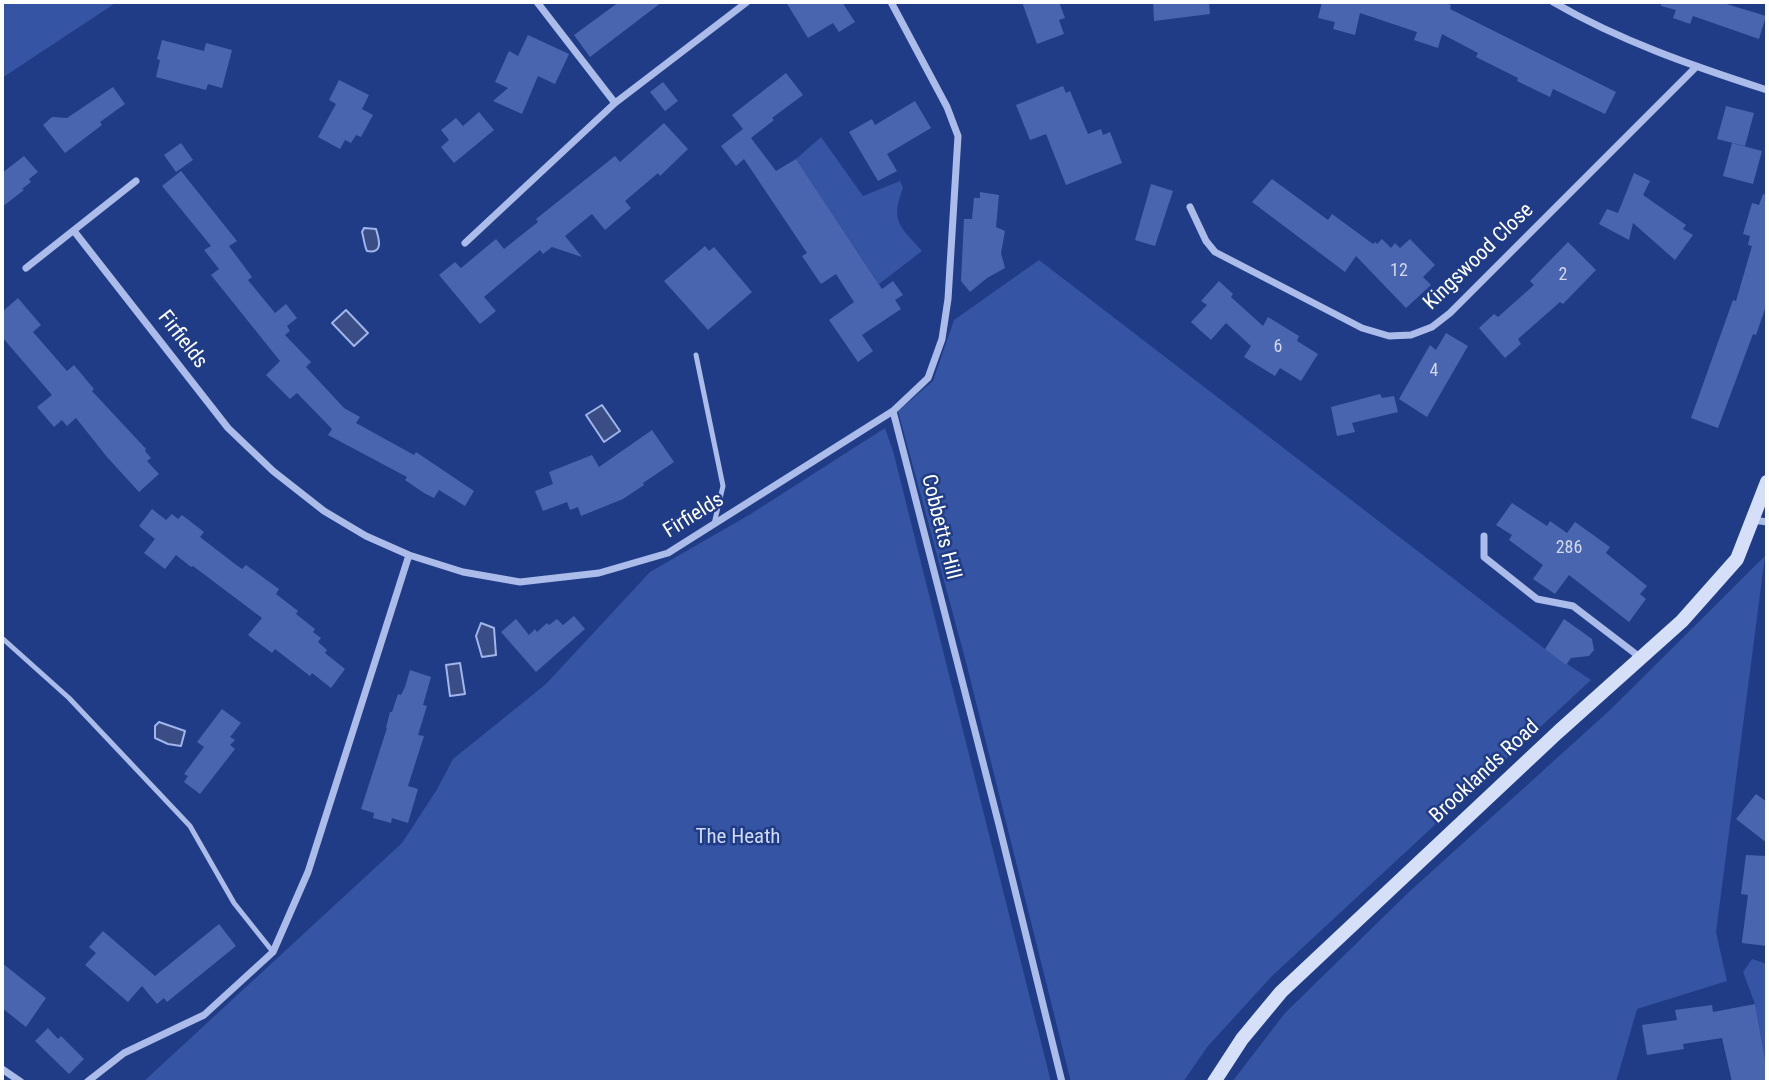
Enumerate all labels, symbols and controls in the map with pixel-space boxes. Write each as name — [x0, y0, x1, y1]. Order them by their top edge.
street label: Kingswood Close — [1419, 198, 1539, 316]
house number: 12 — [1390, 260, 1408, 282]
house number: 2 — [1559, 264, 1567, 286]
street label: Firfields — [152, 306, 212, 374]
house number: 6 — [1274, 336, 1282, 358]
house number: 4 — [1430, 360, 1438, 382]
street label: Cobbetts Hill — [915, 472, 965, 582]
street label: Firfields — [659, 488, 729, 544]
house number: 286 — [1556, 537, 1582, 559]
street label: Brooklands Road — [1425, 715, 1545, 829]
park label: The Heath — [695, 825, 781, 851]

